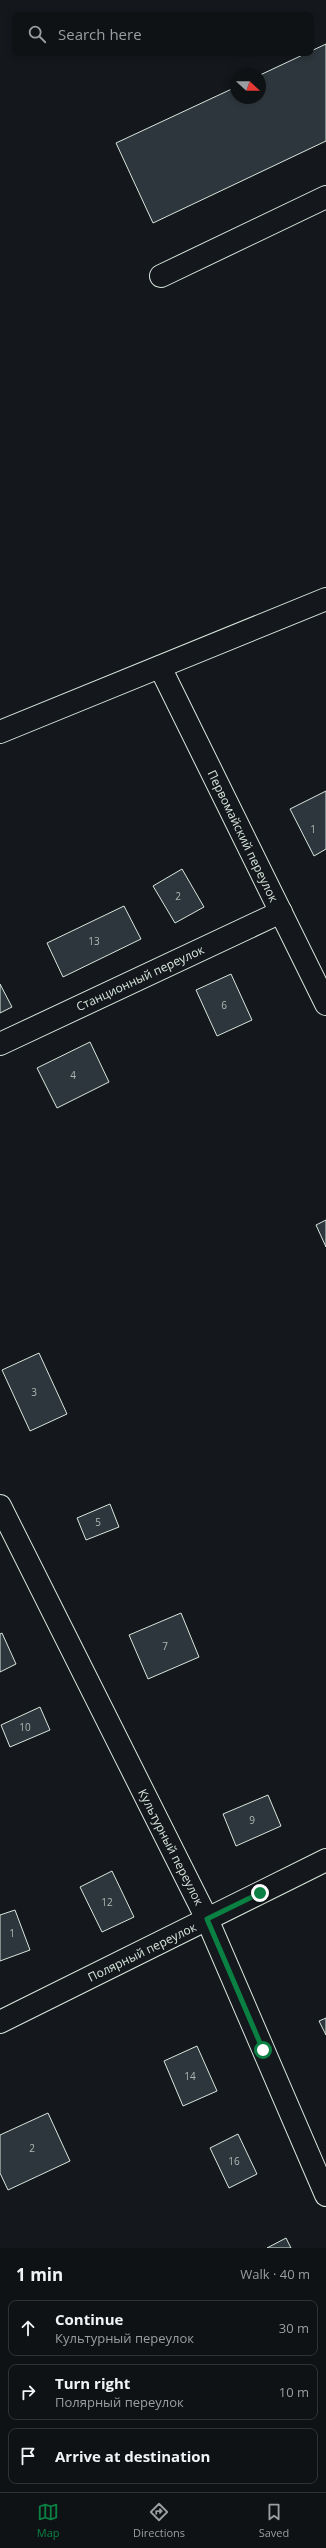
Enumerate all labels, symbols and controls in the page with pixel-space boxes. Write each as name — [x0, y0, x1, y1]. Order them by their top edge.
search box — [12, 12, 314, 56]
icon: search — [26, 23, 48, 45]
text: Search here — [58, 24, 142, 44]
north arrow — [230, 68, 266, 104]
street label: Первомайский переулок — [204, 767, 283, 906]
house number: 1 — [310, 822, 316, 836]
house number: 2 — [175, 889, 181, 903]
house number: 13 — [88, 934, 100, 948]
street label: Станционный переулок — [73, 940, 208, 1015]
house number: 6 — [221, 998, 227, 1012]
house number: 4 — [70, 1068, 76, 1082]
house number: 3 — [31, 1385, 37, 1399]
house number: 5 — [95, 1515, 101, 1529]
house number: 7 — [162, 1639, 168, 1653]
house number: 10 — [19, 1720, 31, 1734]
street label: Культурный переулок — [134, 1786, 208, 1909]
house number: 9 — [249, 1813, 255, 1827]
route end — [251, 1884, 269, 1902]
house number: 12 — [101, 1895, 113, 1909]
street label: Полярный переулок — [85, 1918, 200, 1986]
house number: 1 — [9, 1926, 15, 1940]
route start — [254, 2041, 272, 2059]
house number: 14 — [184, 2069, 196, 2083]
house number: 2 — [29, 2141, 35, 2155]
house number: 16 — [228, 2154, 240, 2168]
text: 1 min — [16, 2263, 63, 2286]
text: Walk · 40 m — [240, 2265, 310, 2283]
text: Continue — [55, 2309, 123, 2329]
icon: ahead — [17, 2317, 39, 2339]
text: 30 m — [279, 2319, 309, 2337]
text: Культурный переулок — [55, 2329, 194, 2347]
text: Turn right — [55, 2373, 130, 2393]
icon: right — [17, 2381, 39, 2403]
text: 10 m — [279, 2383, 309, 2401]
text: Полярный переулок — [55, 2393, 184, 2411]
icon: arrive — [17, 2445, 39, 2467]
text: Arrive at destination — [55, 2446, 210, 2466]
tab: Map — [37, 2501, 60, 2540]
tab: Directions — [133, 2501, 185, 2540]
tab: Saved — [259, 2501, 289, 2540]

